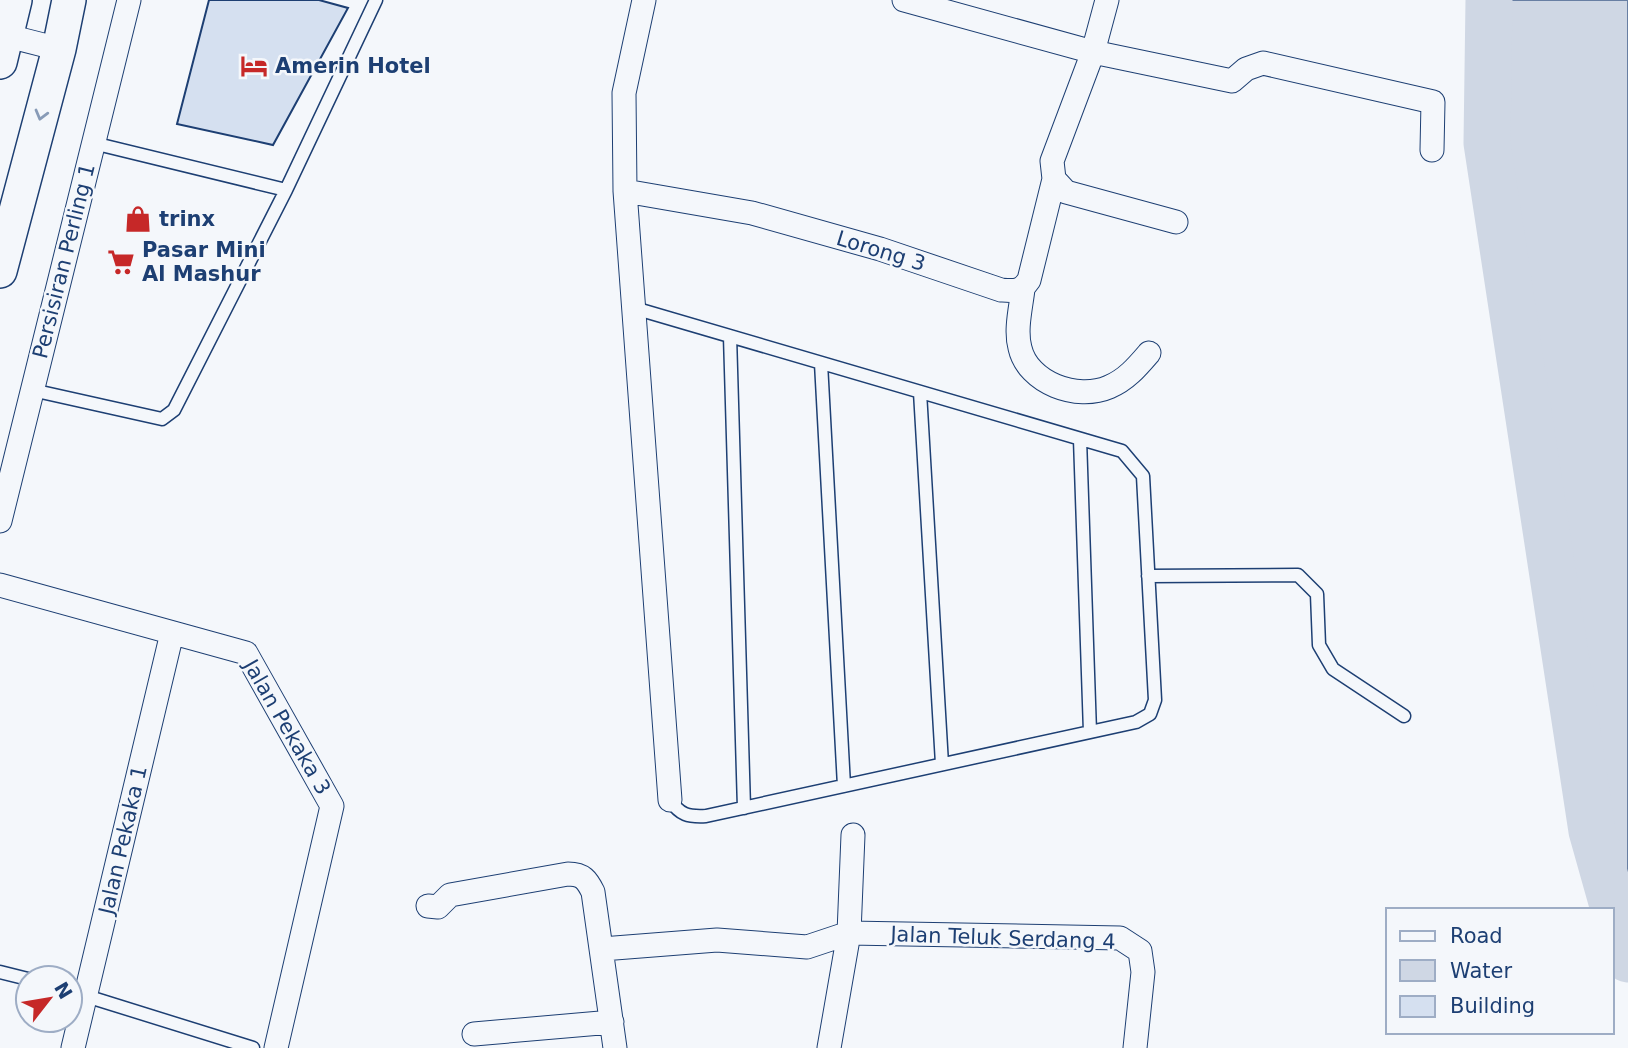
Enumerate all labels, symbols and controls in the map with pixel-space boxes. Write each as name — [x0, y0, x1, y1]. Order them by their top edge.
hotel icon: Amerin Hotel — [239, 51, 269, 81]
place label: Amerin Hotel — [275, 54, 431, 78]
one-way arrow — [35, 108, 50, 120]
street label: Persisiran Perling 1 — [28, 161, 100, 361]
shop icon: trinx — [123, 204, 153, 234]
place label: trinx — [159, 207, 216, 231]
street label: Lorong 3 — [834, 226, 928, 276]
place label: Pasar Mini Al Mashur — [142, 238, 266, 286]
supermarket icon: Pasar Mini Al Mashur — [106, 247, 136, 277]
street label: Jalan Pekaka 3 — [238, 653, 335, 799]
street label: Jalan Pekaka 1 — [94, 763, 152, 919]
legend — [1386, 908, 1614, 1034]
street label: Jalan Teluk Serdang 4 — [888, 922, 1116, 954]
text: Road — [1450, 924, 1503, 948]
text: Water — [1450, 959, 1512, 983]
north arrow — [14, 964, 84, 1034]
text: N — [50, 978, 77, 1003]
text: Building — [1450, 994, 1535, 1018]

